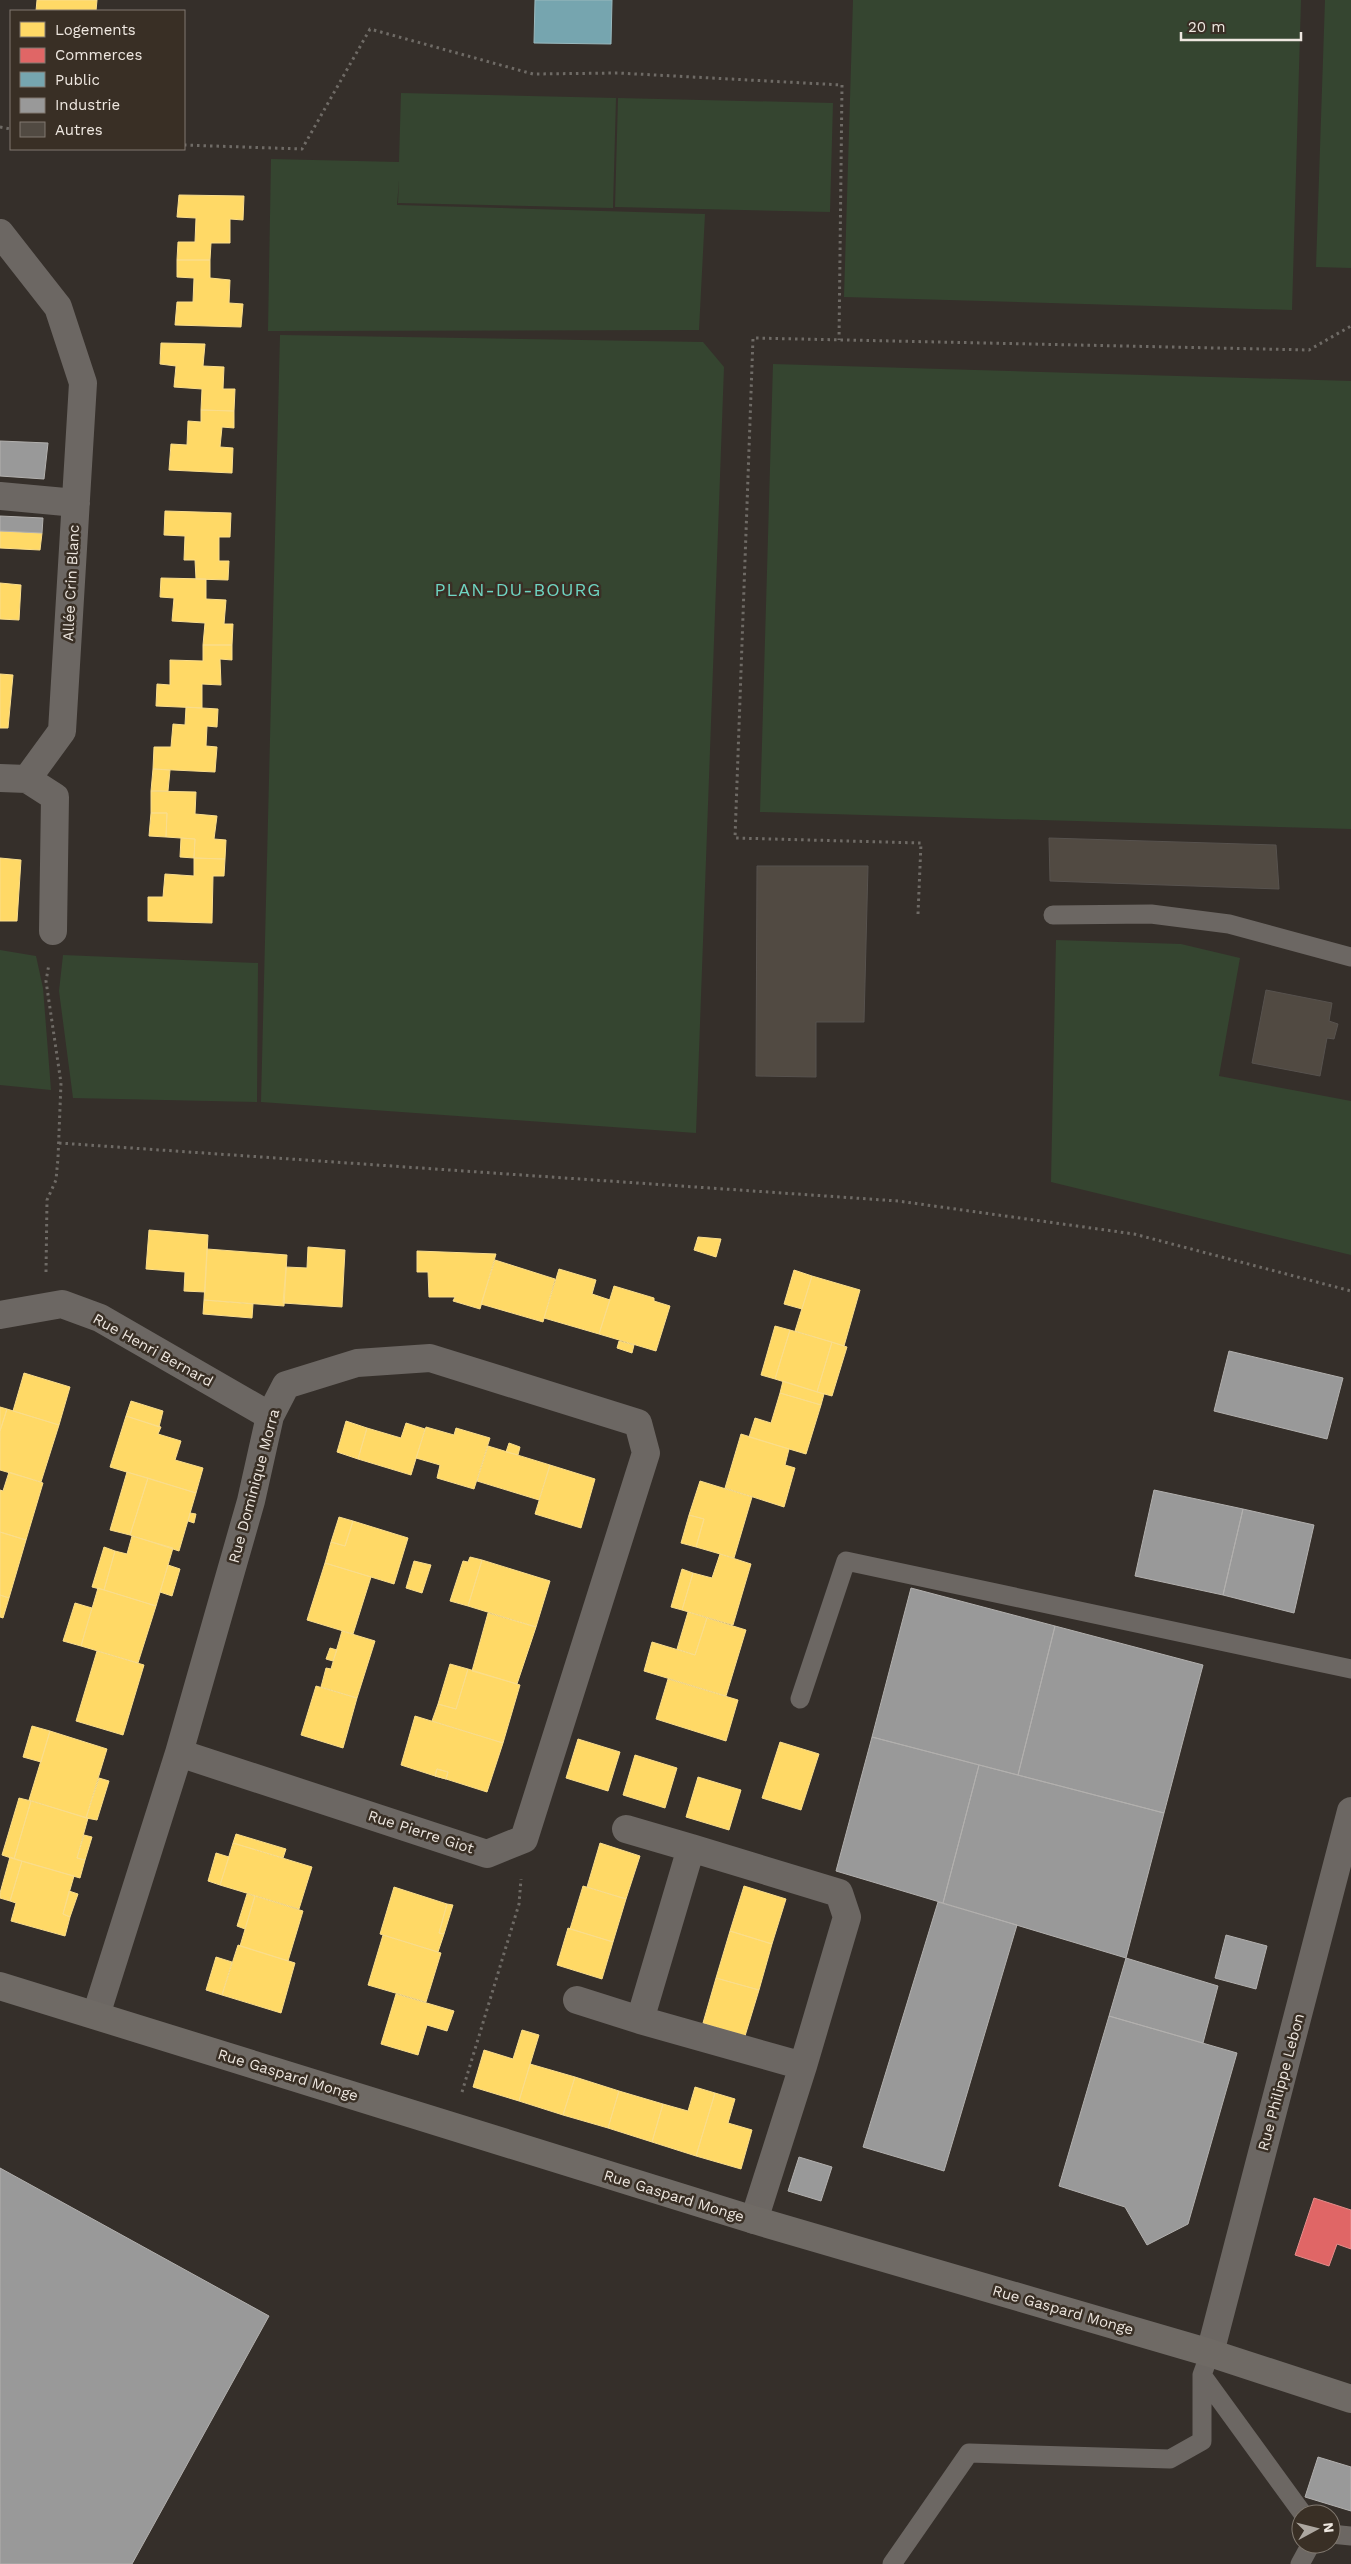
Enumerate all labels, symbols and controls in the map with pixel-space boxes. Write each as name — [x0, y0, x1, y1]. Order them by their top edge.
legend — [10, 10, 185, 150]
scale bar — [1181, 10, 1301, 42]
text: 20 m — [1188, 18, 1226, 36]
text: Logements — [55, 21, 136, 39]
text: Commerces — [55, 46, 142, 64]
text: Public — [55, 71, 100, 89]
text: Industrie — [55, 96, 120, 114]
text: Autres — [55, 121, 103, 139]
street label: Allée Crin Blanc — [59, 524, 83, 642]
district label: PLAN-DU-BOURG — [435, 579, 601, 600]
street label: Rue Henri Bernard — [90, 1310, 216, 1390]
street label: Rue Dominique Morra — [225, 1406, 283, 1565]
street label: Rue Pierre Giot — [366, 1806, 477, 1858]
street label: Rue Philippe Lebon — [1254, 2011, 1308, 2153]
street label: Rue Gaspard Monge — [216, 2045, 360, 2105]
street label: Rue Gaspard Monge — [602, 2166, 746, 2226]
street label: Rue Gaspard Monge — [990, 2281, 1136, 2339]
north arrow — [1291, 2504, 1341, 2554]
text: N — [1320, 2521, 1337, 2534]

